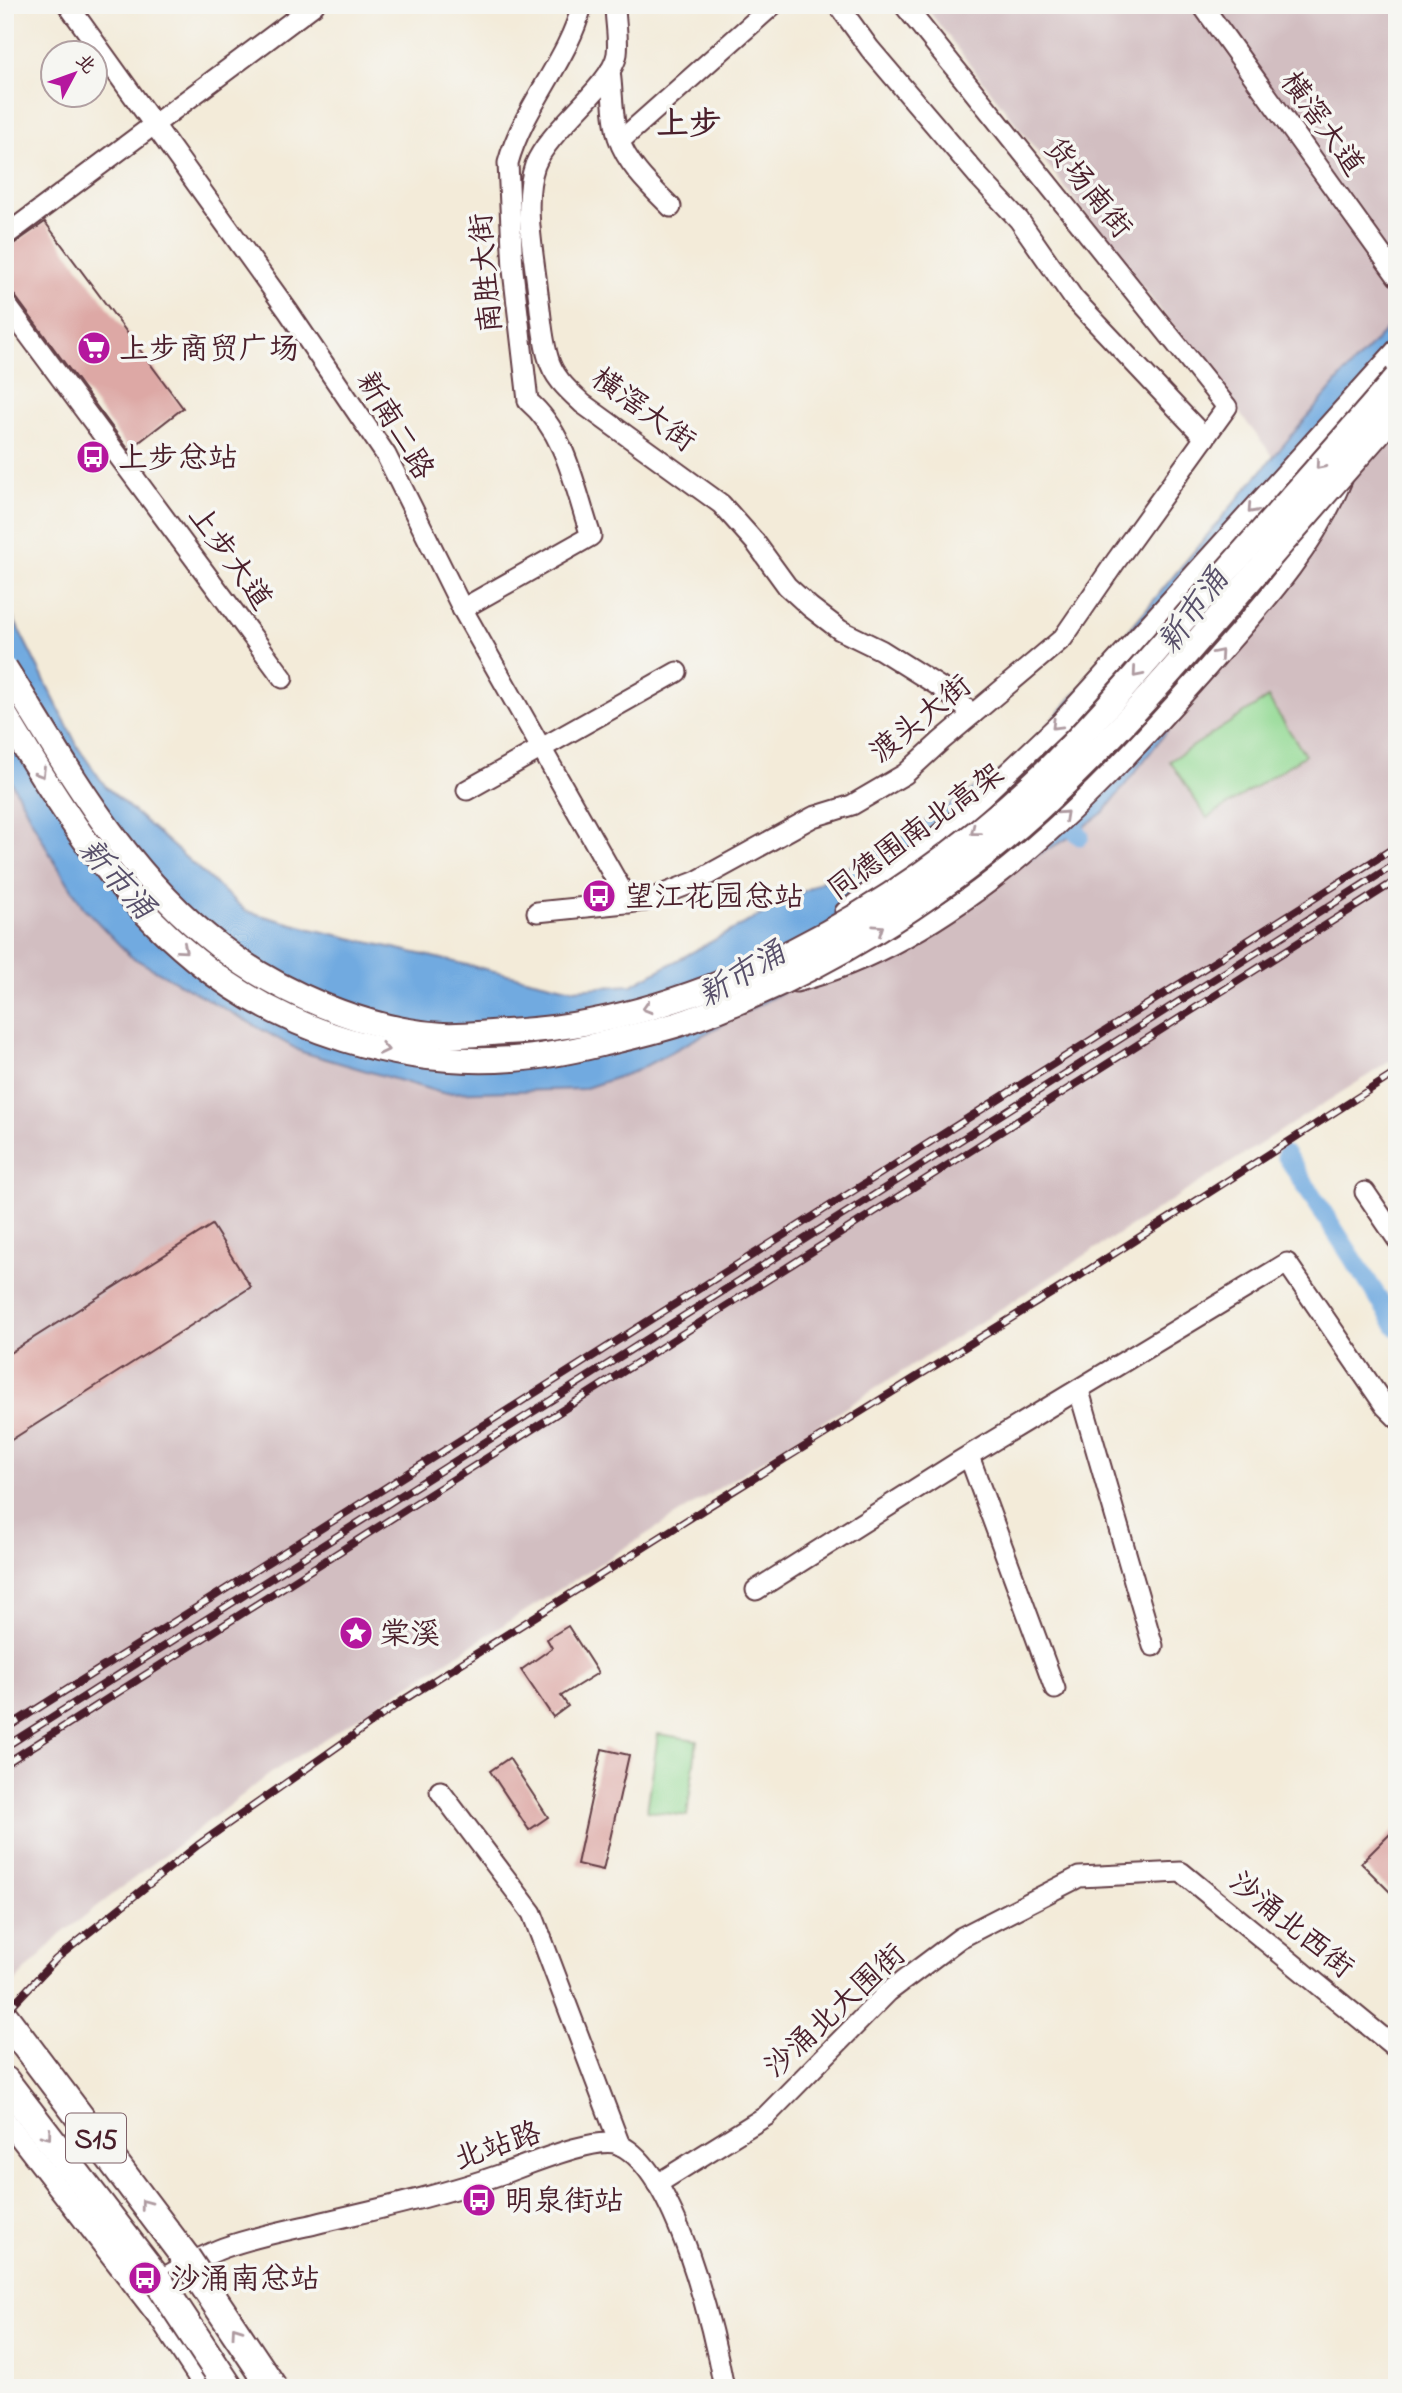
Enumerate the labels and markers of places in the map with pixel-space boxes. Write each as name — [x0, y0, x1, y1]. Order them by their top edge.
supermarket icon: 上步商贸广场 — [75, 329, 113, 367]
place label: 上步商贸广场 — [119, 329, 299, 373]
bus stop icon: 上步总站 — [74, 438, 112, 476]
place label: 上步总站 — [118, 438, 238, 482]
bus stop icon: 望江花园总站 — [580, 877, 618, 915]
place label: 望江花园总站 — [624, 877, 804, 921]
place icon: 棠溪 — [337, 1614, 375, 1652]
place label: 棠溪 — [380, 1614, 440, 1658]
bus stop icon: 明泉街站 — [460, 2181, 498, 2219]
place label: 明泉街站 — [504, 2181, 624, 2225]
bus stop icon: 沙涌南总站 — [126, 2259, 164, 2297]
place label: 沙涌南总站 — [170, 2259, 320, 2303]

